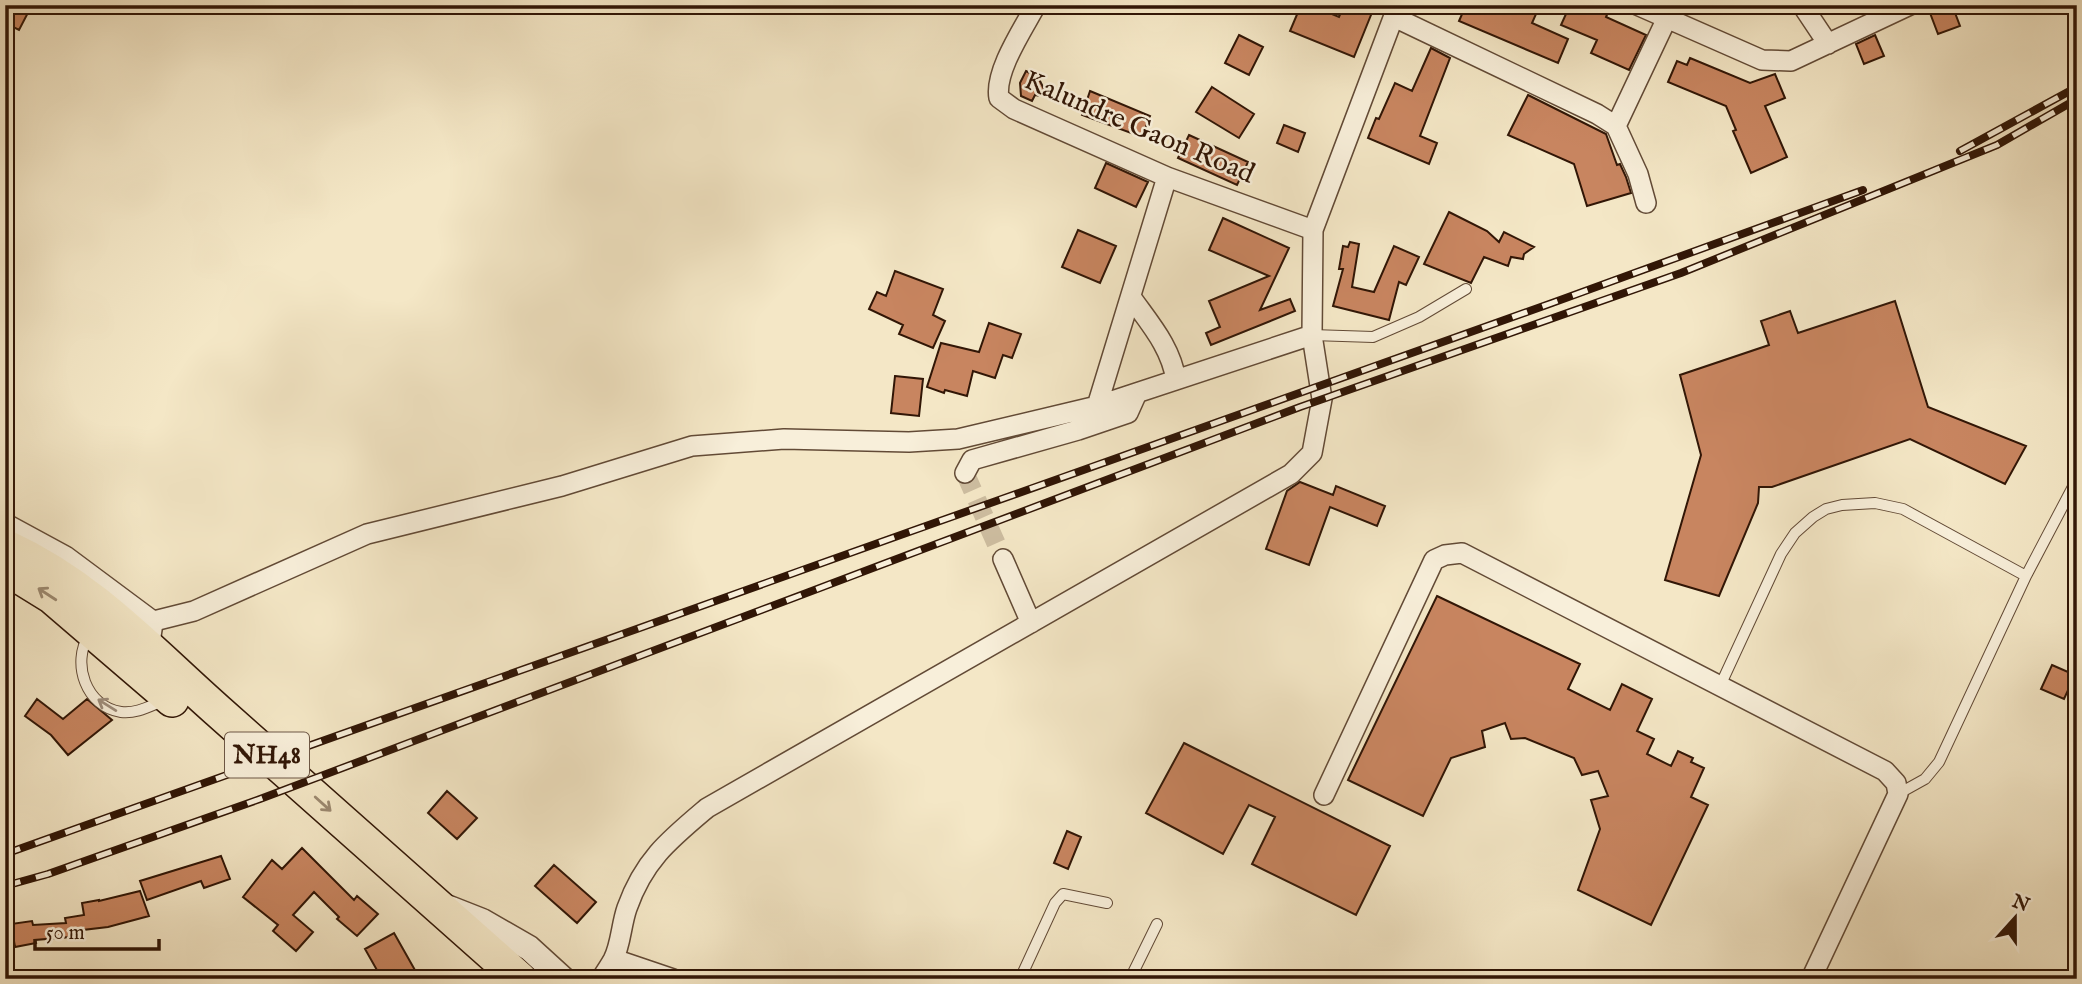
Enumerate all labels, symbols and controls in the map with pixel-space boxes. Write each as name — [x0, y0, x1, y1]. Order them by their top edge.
street label: Kalundre Gaon Road — [1018, 64, 1260, 192]
one-way arrow — [38, 587, 57, 602]
one-way arrow — [97, 697, 117, 711]
road number: NH48 — [225, 733, 309, 778]
one-way arrow — [314, 796, 332, 812]
north arrow — [1980, 883, 2050, 953]
text: N — [2007, 889, 2033, 918]
scale bar — [35, 907, 159, 951]
text: 50 m — [46, 920, 85, 947]

